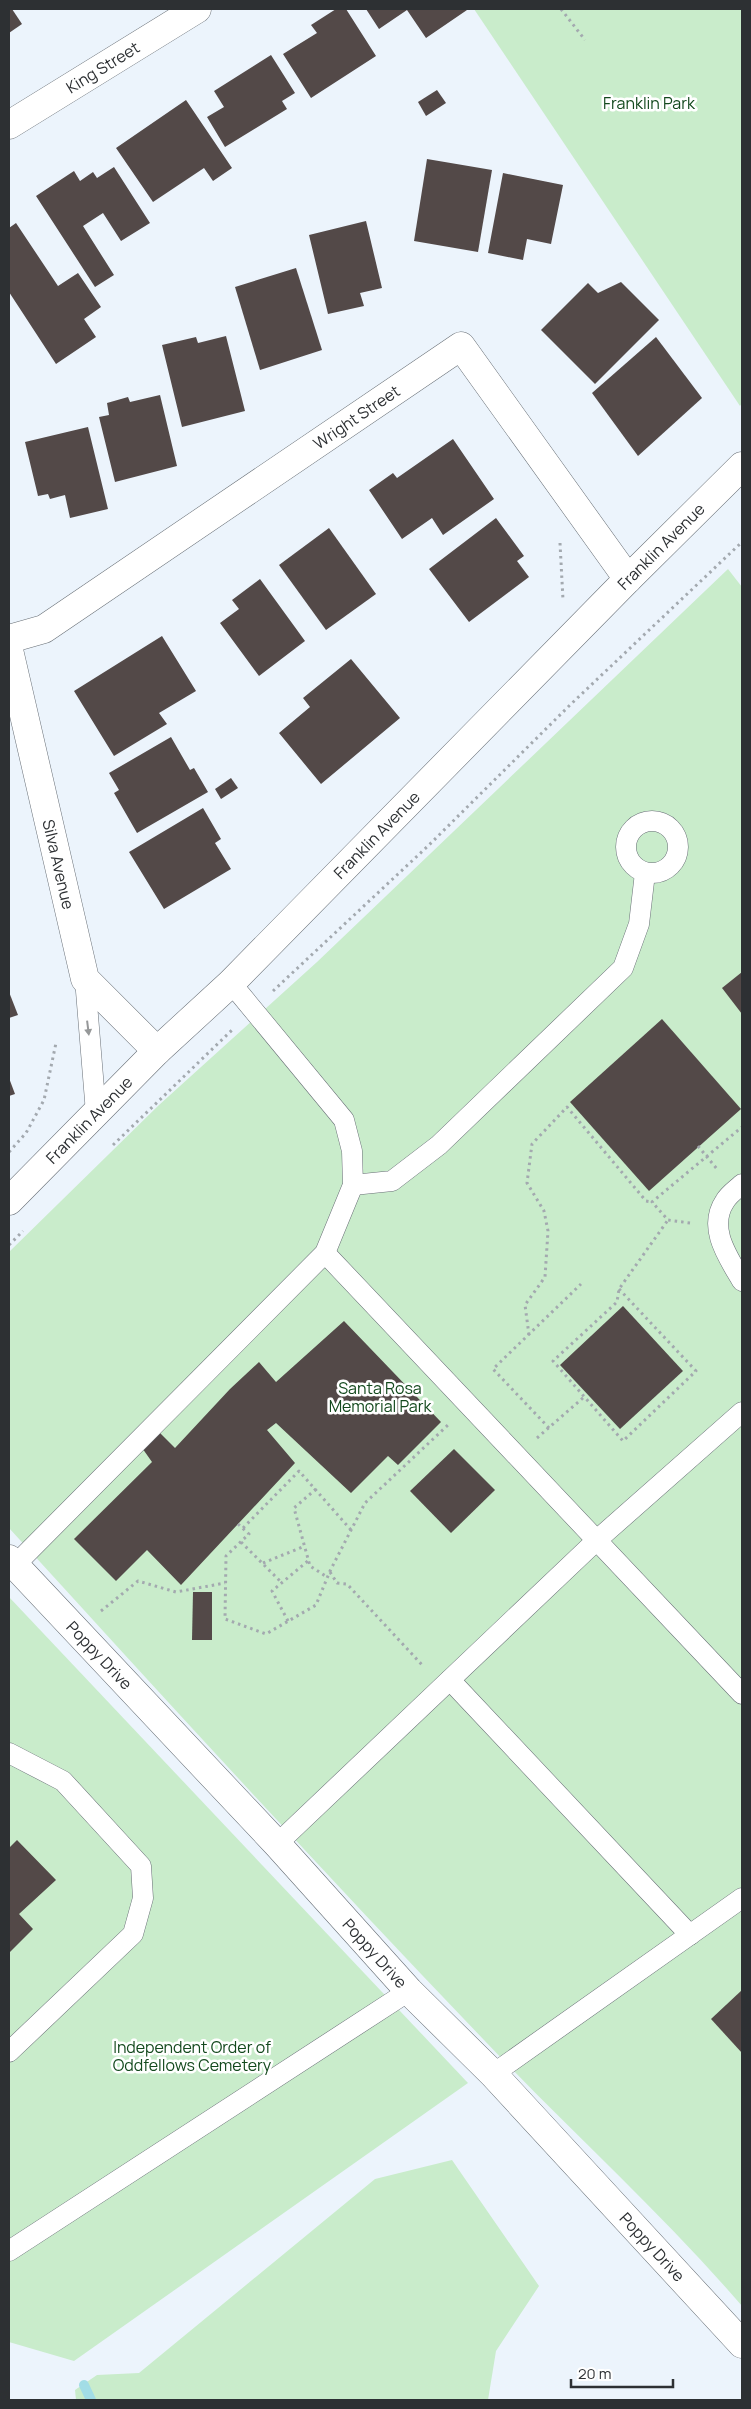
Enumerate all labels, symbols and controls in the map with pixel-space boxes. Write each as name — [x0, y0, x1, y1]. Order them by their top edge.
street label: King Street — [62, 36, 143, 98]
park label: Franklin Park — [603, 92, 696, 114]
street label: Wright Street — [309, 380, 404, 454]
street label: Franklin Avenue — [612, 498, 709, 595]
street label: Franklin Avenue — [329, 786, 425, 883]
street label: Silva Avenue — [37, 817, 80, 912]
one-way arrow — [84, 1020, 92, 1036]
street label: Franklin Avenue — [41, 1071, 137, 1168]
park label: Santa Rosa Memorial Park — [329, 1377, 432, 1417]
street label: Poppy Drive — [62, 1616, 137, 1694]
street label: Poppy Drive — [338, 1914, 412, 1993]
park label: Independent Order of Oddfellows Cemetery — [113, 2036, 272, 2076]
street label: Poppy Drive — [615, 2207, 690, 2286]
scale bar — [571, 2356, 674, 2388]
text: 20 m — [578, 2363, 611, 2384]

